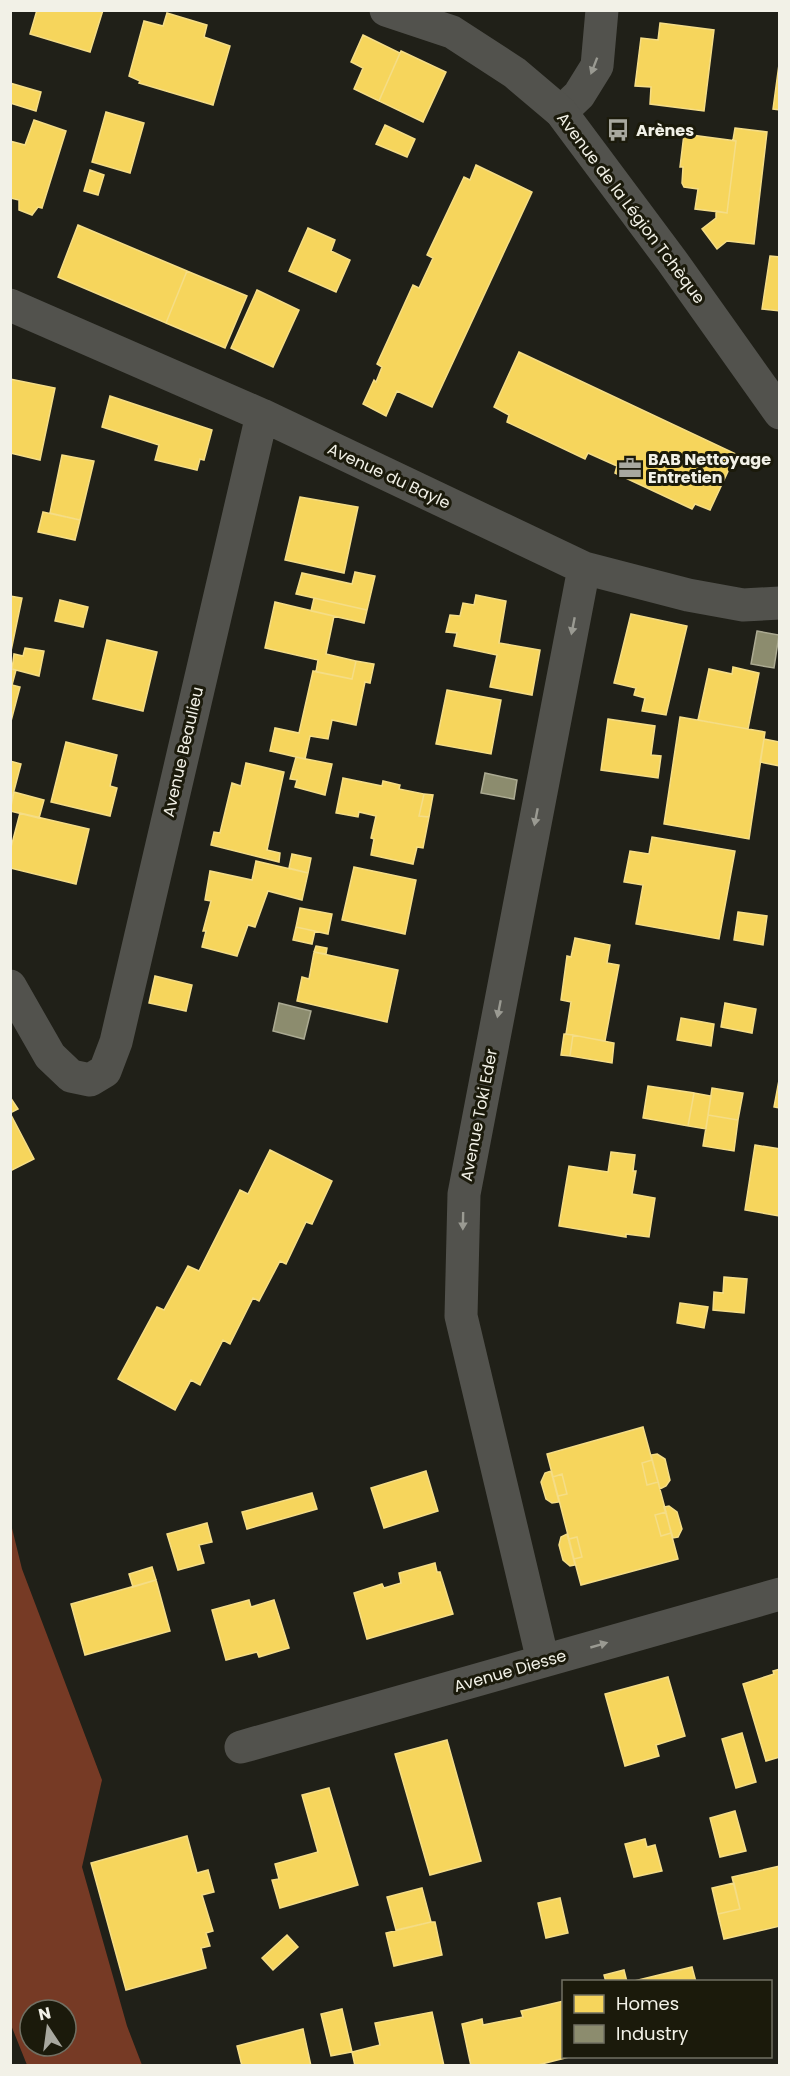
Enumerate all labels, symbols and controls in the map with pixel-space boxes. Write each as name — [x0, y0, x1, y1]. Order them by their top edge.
one-way arrow — [589, 58, 599, 76]
street label: Avenue de la Légion Tchèque — [551, 108, 711, 309]
bus stop icon: Arènes — [605, 117, 631, 143]
place label: Arènes — [636, 119, 694, 142]
street label: Avenue du Bayle — [324, 437, 454, 515]
place label: BAB Nettoyage Entretien — [648, 448, 771, 489]
office icon: BAB Nettoyage Entretien — [617, 455, 643, 481]
one-way arrow — [568, 616, 577, 635]
street label: Avenue Beaulieu — [157, 685, 209, 819]
one-way arrow — [531, 808, 540, 827]
one-way arrow — [494, 999, 503, 1018]
street label: Avenue Toki Eder — [455, 1047, 503, 1183]
one-way arrow — [458, 1212, 468, 1231]
one-way arrow — [590, 1640, 608, 1649]
street label: Avenue Diesse — [451, 1644, 569, 1698]
legend — [562, 1980, 772, 2058]
text: Homes — [616, 1991, 679, 2016]
north arrow — [18, 1998, 78, 2058]
text: N — [36, 2001, 53, 2026]
text: Industry — [616, 2021, 688, 2046]

